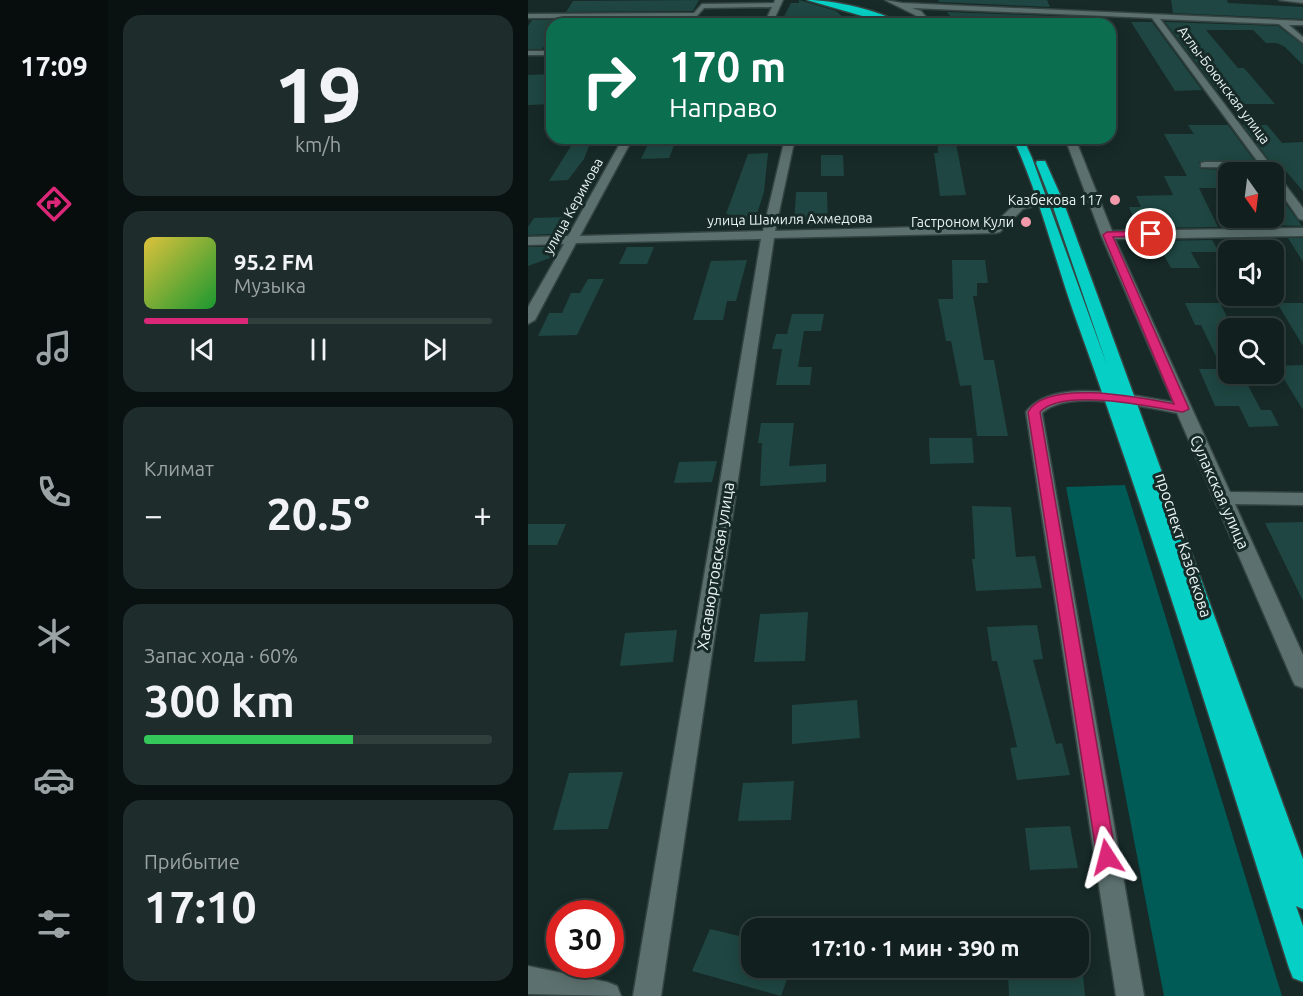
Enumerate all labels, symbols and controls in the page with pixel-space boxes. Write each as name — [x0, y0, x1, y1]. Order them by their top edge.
street label: Атлы-Боюнская улица — [1174, 23, 1274, 147]
icon: right — [570, 42, 648, 120]
text: 170 m — [669, 43, 786, 90]
text: 19 — [274, 50, 362, 138]
text: 17:09 — [20, 51, 88, 81]
text: Направо — [669, 92, 778, 122]
text: km/h — [295, 133, 341, 156]
street label: улица Керимова — [540, 155, 606, 257]
north arrow — [1218, 162, 1284, 228]
map controls — [1218, 162, 1284, 384]
icon: directions — [33, 183, 75, 225]
place label: Казбекова 117 — [1008, 192, 1103, 208]
marker: Казбекова 117 — [1108, 193, 1122, 207]
pin — [1125, 208, 1176, 259]
street label: улица Шамиля Ахмедова — [707, 210, 873, 228]
place label: Гастроном Кули — [911, 214, 1014, 230]
marker: Гастроном Кули — [1019, 215, 1033, 229]
icon: arrive — [1134, 217, 1167, 250]
button: sound — [1218, 240, 1284, 306]
text: 95.2 FM — [234, 249, 314, 274]
text: Музыка — [234, 274, 306, 297]
button: search — [1218, 318, 1284, 384]
icon: music — [33, 327, 75, 369]
icon: previous — [186, 333, 219, 366]
icon: pause — [302, 333, 335, 366]
icon: next — [418, 333, 451, 366]
street label: Сулакская улица — [1187, 432, 1253, 552]
text: Климат — [144, 457, 214, 480]
icon: phone — [33, 471, 75, 513]
street label: проспект Казбекова — [1152, 471, 1216, 619]
street label: Хасавюртовская улица — [693, 481, 737, 651]
text: 20.5° — [266, 488, 370, 539]
text: − — [144, 496, 163, 533]
text: + — [473, 496, 492, 533]
icon: climate — [33, 615, 75, 657]
text: Запас хода · 60% — [144, 644, 298, 667]
text: 300 km — [144, 675, 295, 726]
icon: car — [33, 759, 75, 801]
position arrow — [1075, 825, 1139, 889]
text: Прибытие — [144, 850, 240, 873]
text: 17:10 — [144, 881, 257, 932]
speed limit sign: 30 — [546, 900, 624, 978]
icon: filters — [33, 903, 75, 945]
text: 17:10 · 1 мин · 390 m — [811, 935, 1019, 960]

